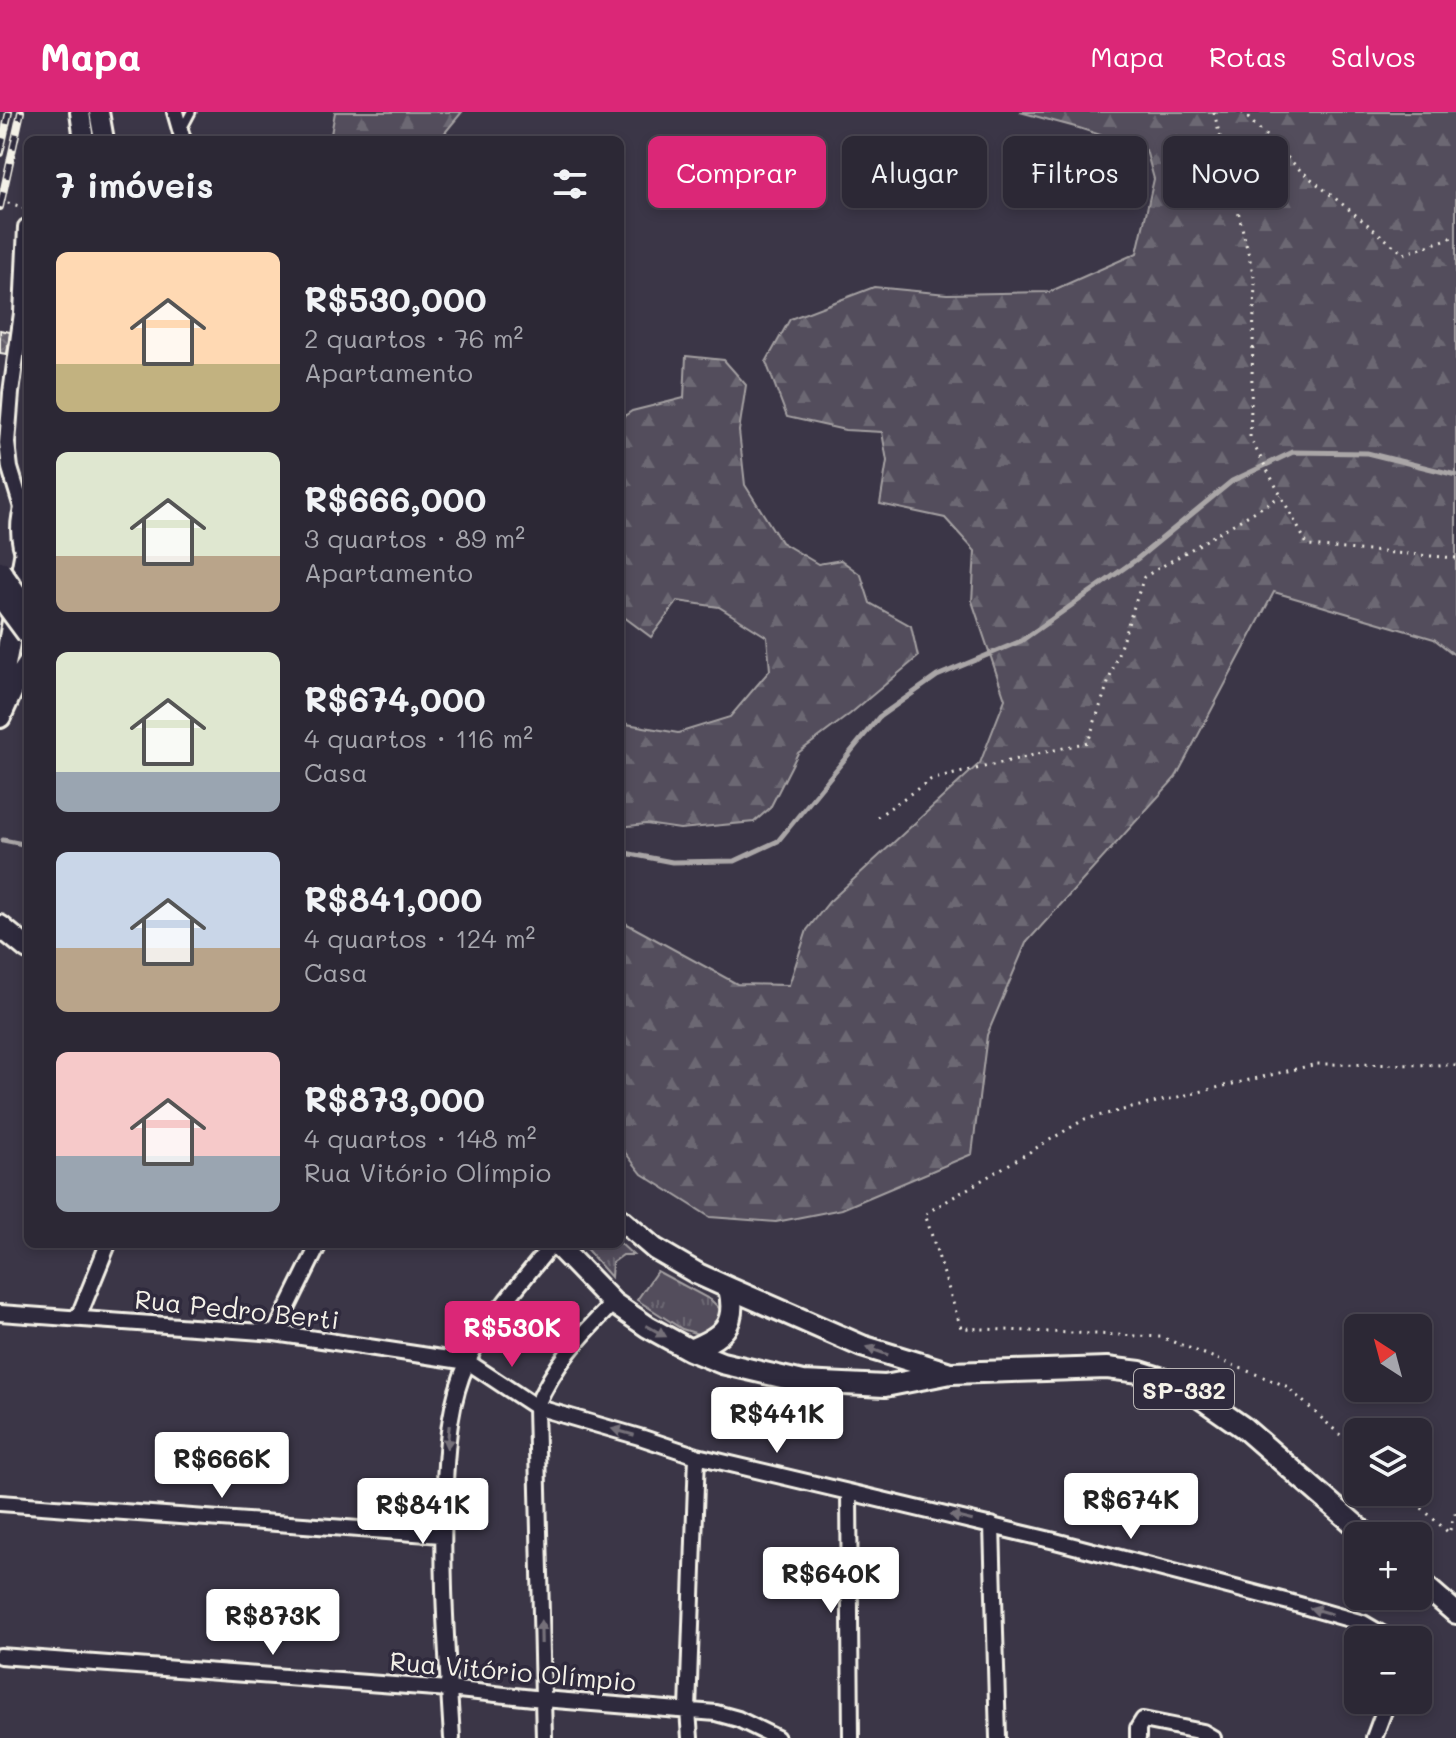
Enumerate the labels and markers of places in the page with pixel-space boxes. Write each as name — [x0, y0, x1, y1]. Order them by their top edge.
pin: R$530K — [447, 1301, 577, 1369]
pin: R$441K — [712, 1387, 842, 1455]
pin: R$666K — [157, 1432, 287, 1500]
pin: R$674K — [1066, 1473, 1196, 1541]
pin: R$841K — [358, 1478, 488, 1546]
pin: R$640K — [766, 1547, 896, 1615]
pin: R$873K — [208, 1589, 338, 1657]

